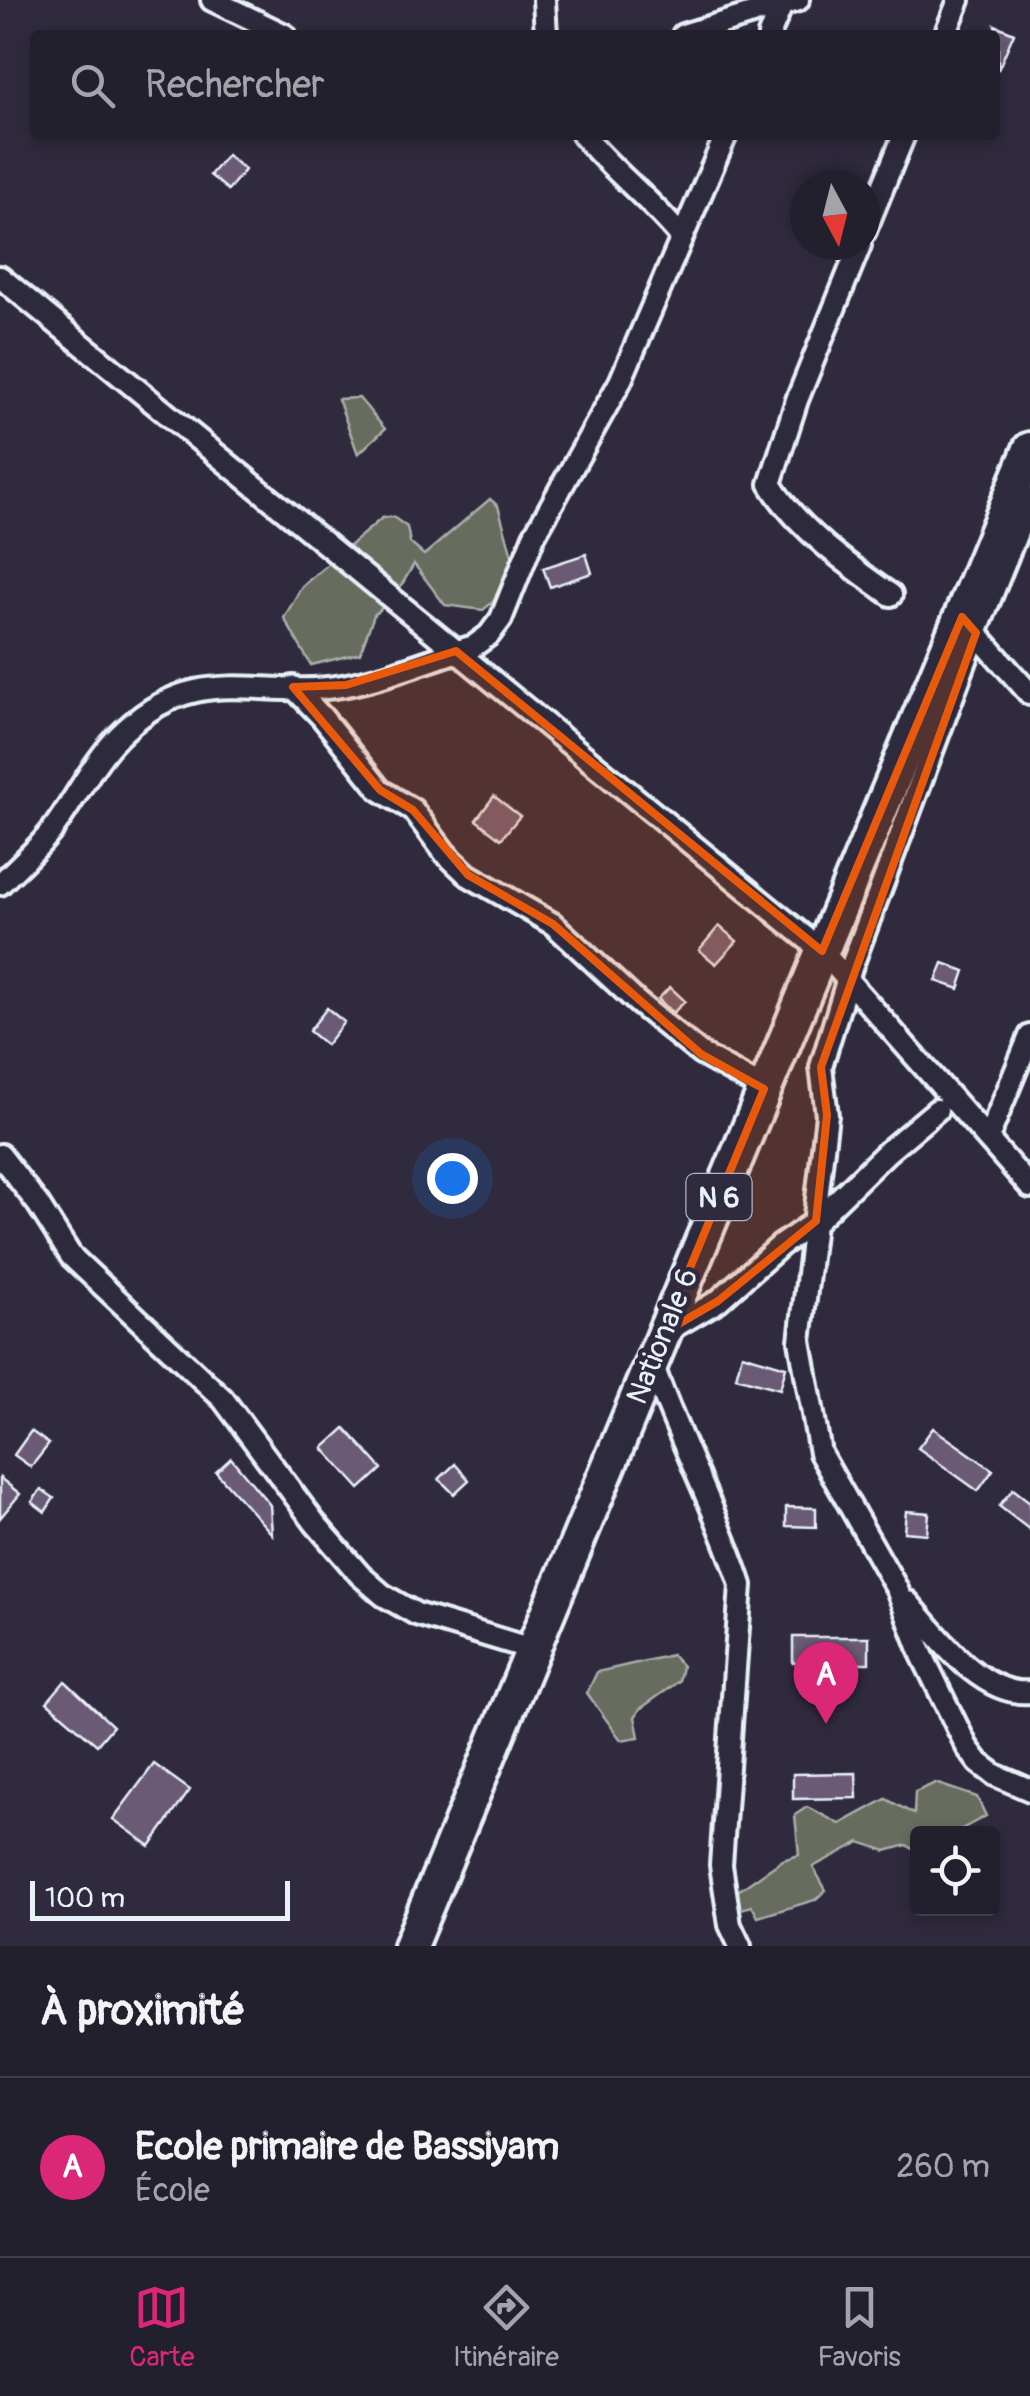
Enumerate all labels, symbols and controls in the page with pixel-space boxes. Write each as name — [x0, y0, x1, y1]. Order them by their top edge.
search box — [30, 30, 1000, 140]
icon: search — [65, 58, 120, 113]
text: Rechercher — [145, 61, 325, 109]
north arrow — [790, 170, 880, 260]
your location — [427, 1153, 478, 1204]
road number: N 6 — [686, 1174, 752, 1220]
street label: Nationale 6 — [618, 1263, 706, 1410]
pin: A — [794, 1642, 858, 1724]
map controls — [910, 1826, 1000, 1916]
button: locate — [910, 1826, 1000, 1916]
scale bar — [30, 1876, 290, 1920]
text: 100 m — [45, 1881, 125, 1916]
text: À proximité — [40, 1985, 245, 2037]
text: Ecole primaire de Bassiyam — [135, 2123, 559, 2171]
text: A — [62, 2147, 83, 2187]
text: 260 m — [896, 2147, 990, 2187]
text: École — [135, 2171, 210, 2211]
tab: Carte — [129, 2280, 195, 2375]
tab: Itinéraire — [453, 2280, 559, 2375]
tab: Favoris — [817, 2280, 901, 2375]

